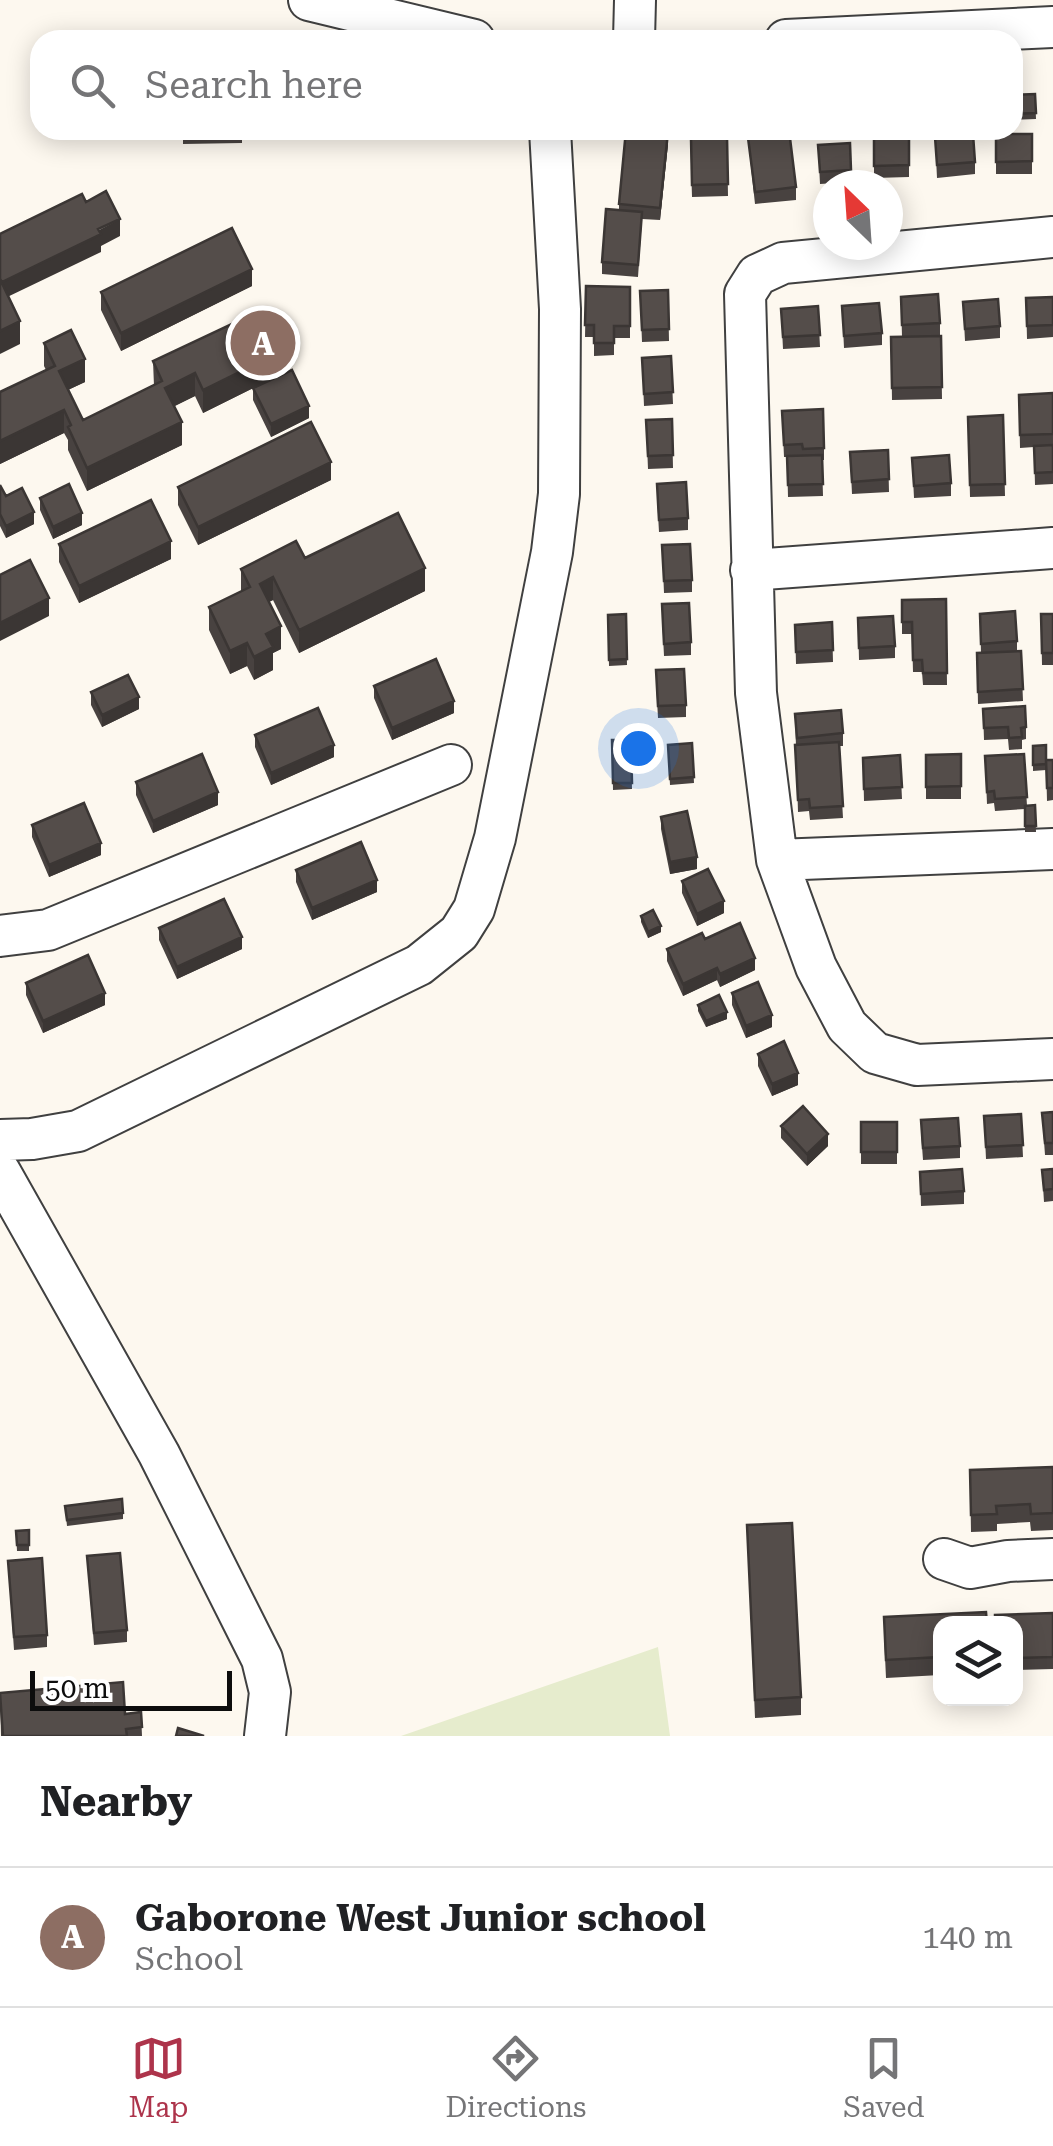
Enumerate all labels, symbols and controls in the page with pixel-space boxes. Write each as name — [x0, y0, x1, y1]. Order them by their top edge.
search box — [30, 30, 1023, 140]
icon: search — [65, 58, 120, 113]
text: Search here — [145, 63, 363, 107]
north arrow — [813, 170, 903, 260]
pin: A — [230, 306, 296, 380]
your location — [613, 723, 664, 774]
map controls — [933, 1616, 1023, 1706]
button: layers — [933, 1616, 1023, 1706]
scale bar — [30, 1666, 232, 1710]
text: 50 m — [45, 1672, 109, 1705]
text: Nearby — [40, 1777, 192, 1826]
text: Gaborone West Junior school — [135, 1896, 706, 1940]
text: A — [61, 1918, 84, 1956]
text: 140 m — [922, 1918, 1013, 1956]
text: School — [135, 1940, 243, 1978]
tab: Map — [129, 2031, 188, 2124]
tab: Directions — [445, 2031, 586, 2124]
tab: Saved — [843, 2031, 925, 2124]

